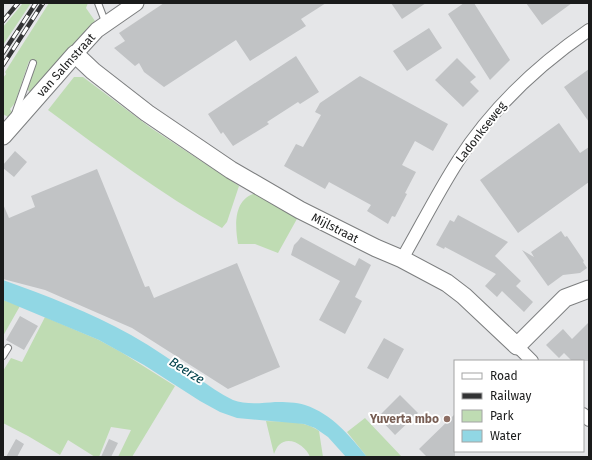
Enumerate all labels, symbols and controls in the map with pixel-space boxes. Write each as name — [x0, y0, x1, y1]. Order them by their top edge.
street label: van Salmstraat — [34, 30, 99, 100]
street label: Ladonkseweg — [453, 98, 510, 165]
street label: Mijlstraat — [309, 210, 362, 246]
water label: Beerze — [167, 354, 207, 387]
legend — [454, 360, 584, 452]
text: Road — [490, 369, 518, 383]
text: Railway — [490, 389, 531, 403]
text: Park — [490, 409, 514, 423]
place label: Yuverta mbo — [369, 412, 439, 426]
marker: Yuverta mbo — [442, 414, 452, 424]
text: Water — [490, 429, 522, 443]

